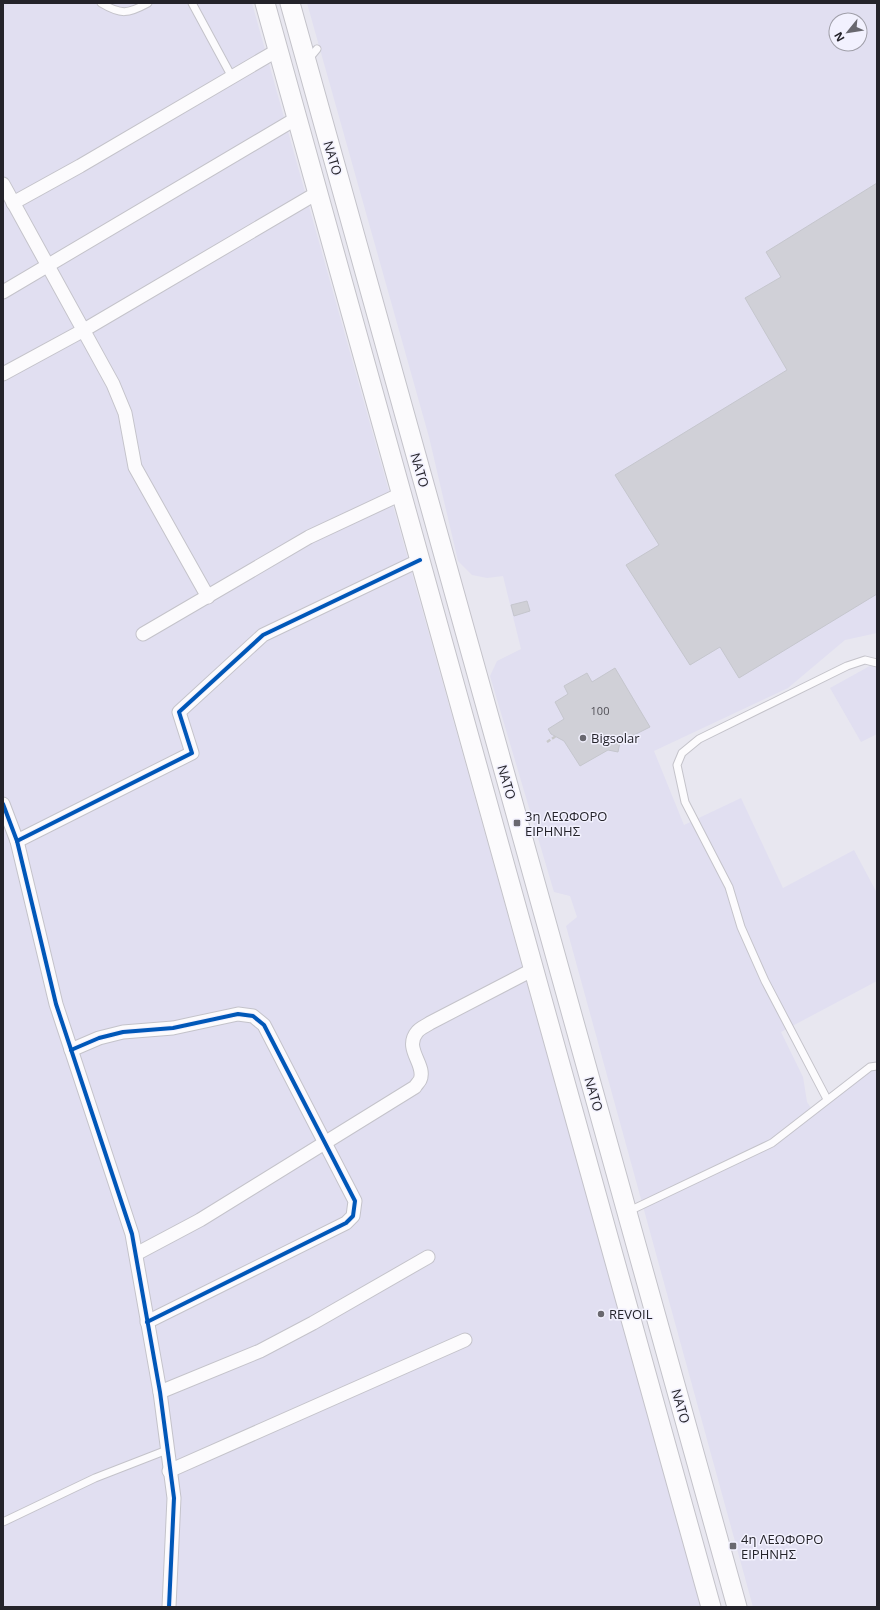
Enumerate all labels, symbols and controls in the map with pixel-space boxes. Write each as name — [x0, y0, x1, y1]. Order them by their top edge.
north arrow — [828, 12, 868, 52]
text: N — [830, 30, 848, 45]
street label: ΝΑΤΟ — [319, 139, 347, 177]
street label: ΝΑΤΟ — [406, 451, 434, 489]
house number: 100 — [591, 703, 609, 718]
place label: Bigsolar — [591, 729, 640, 747]
marker: Bigsolar — [578, 733, 588, 743]
street label: ΝΑΤΟ — [493, 763, 521, 801]
place label: 3η ΛΕΩΦΟΡΟ ΕΙΡΗΝΗΣ — [525, 807, 607, 840]
marker: 3η ΛΕΩΦΟΡΟ ΕΙΡΗΝΗΣ — [512, 818, 522, 828]
street label: ΝΑΤΟ — [580, 1075, 608, 1113]
place label: REVOIL — [609, 1305, 653, 1323]
marker: REVOIL — [596, 1309, 606, 1319]
street label: ΝΑΤΟ — [667, 1387, 695, 1425]
place label: 4η ΛΕΩΦΟΡΟ ΕΙΡΗΝΗΣ — [741, 1530, 823, 1563]
marker: 4η ΛΕΩΦΟΡΟ ΕΙΡΗΝΗΣ — [728, 1541, 738, 1551]

